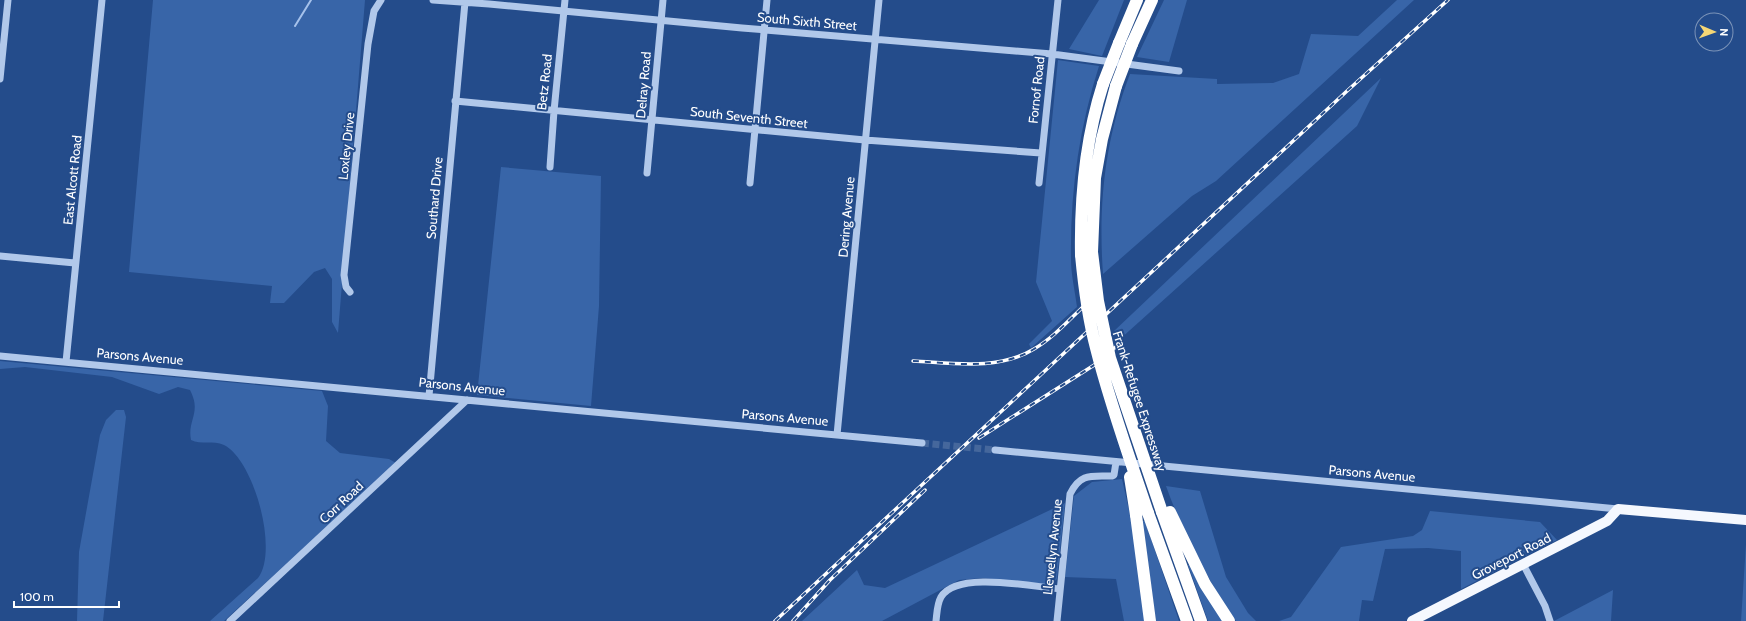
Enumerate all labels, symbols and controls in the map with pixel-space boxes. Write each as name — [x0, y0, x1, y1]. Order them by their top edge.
street label: South Sixth Street — [756, 9, 858, 33]
north arrow — [1694, 12, 1734, 52]
text: N — [1717, 28, 1731, 36]
street label: Delray Road — [632, 51, 654, 119]
street label: Betz Road — [533, 53, 555, 111]
street label: Fornof Road — [1025, 56, 1047, 124]
street label: South Seventh Street — [690, 103, 809, 131]
street label: Loxley Drive — [335, 111, 358, 181]
street label: East Alcott Road — [59, 135, 85, 225]
street label: Southard Drive — [422, 156, 446, 240]
street label: Dering Avenue — [835, 176, 858, 258]
street label: Frank-Refugee Expressway — [1110, 329, 1170, 474]
street label: Parsons Avenue — [96, 344, 184, 368]
street label: Parsons Avenue — [418, 374, 506, 399]
street label: Parsons Avenue — [741, 405, 829, 429]
street label: Parsons Avenue — [1328, 461, 1416, 485]
street label: Corr Road — [316, 478, 366, 526]
street label: Llewellyn Avenue — [1039, 498, 1065, 596]
street label: Groveport Road — [1469, 529, 1553, 583]
scale bar — [14, 583, 119, 609]
text: 100 m — [20, 589, 54, 604]

